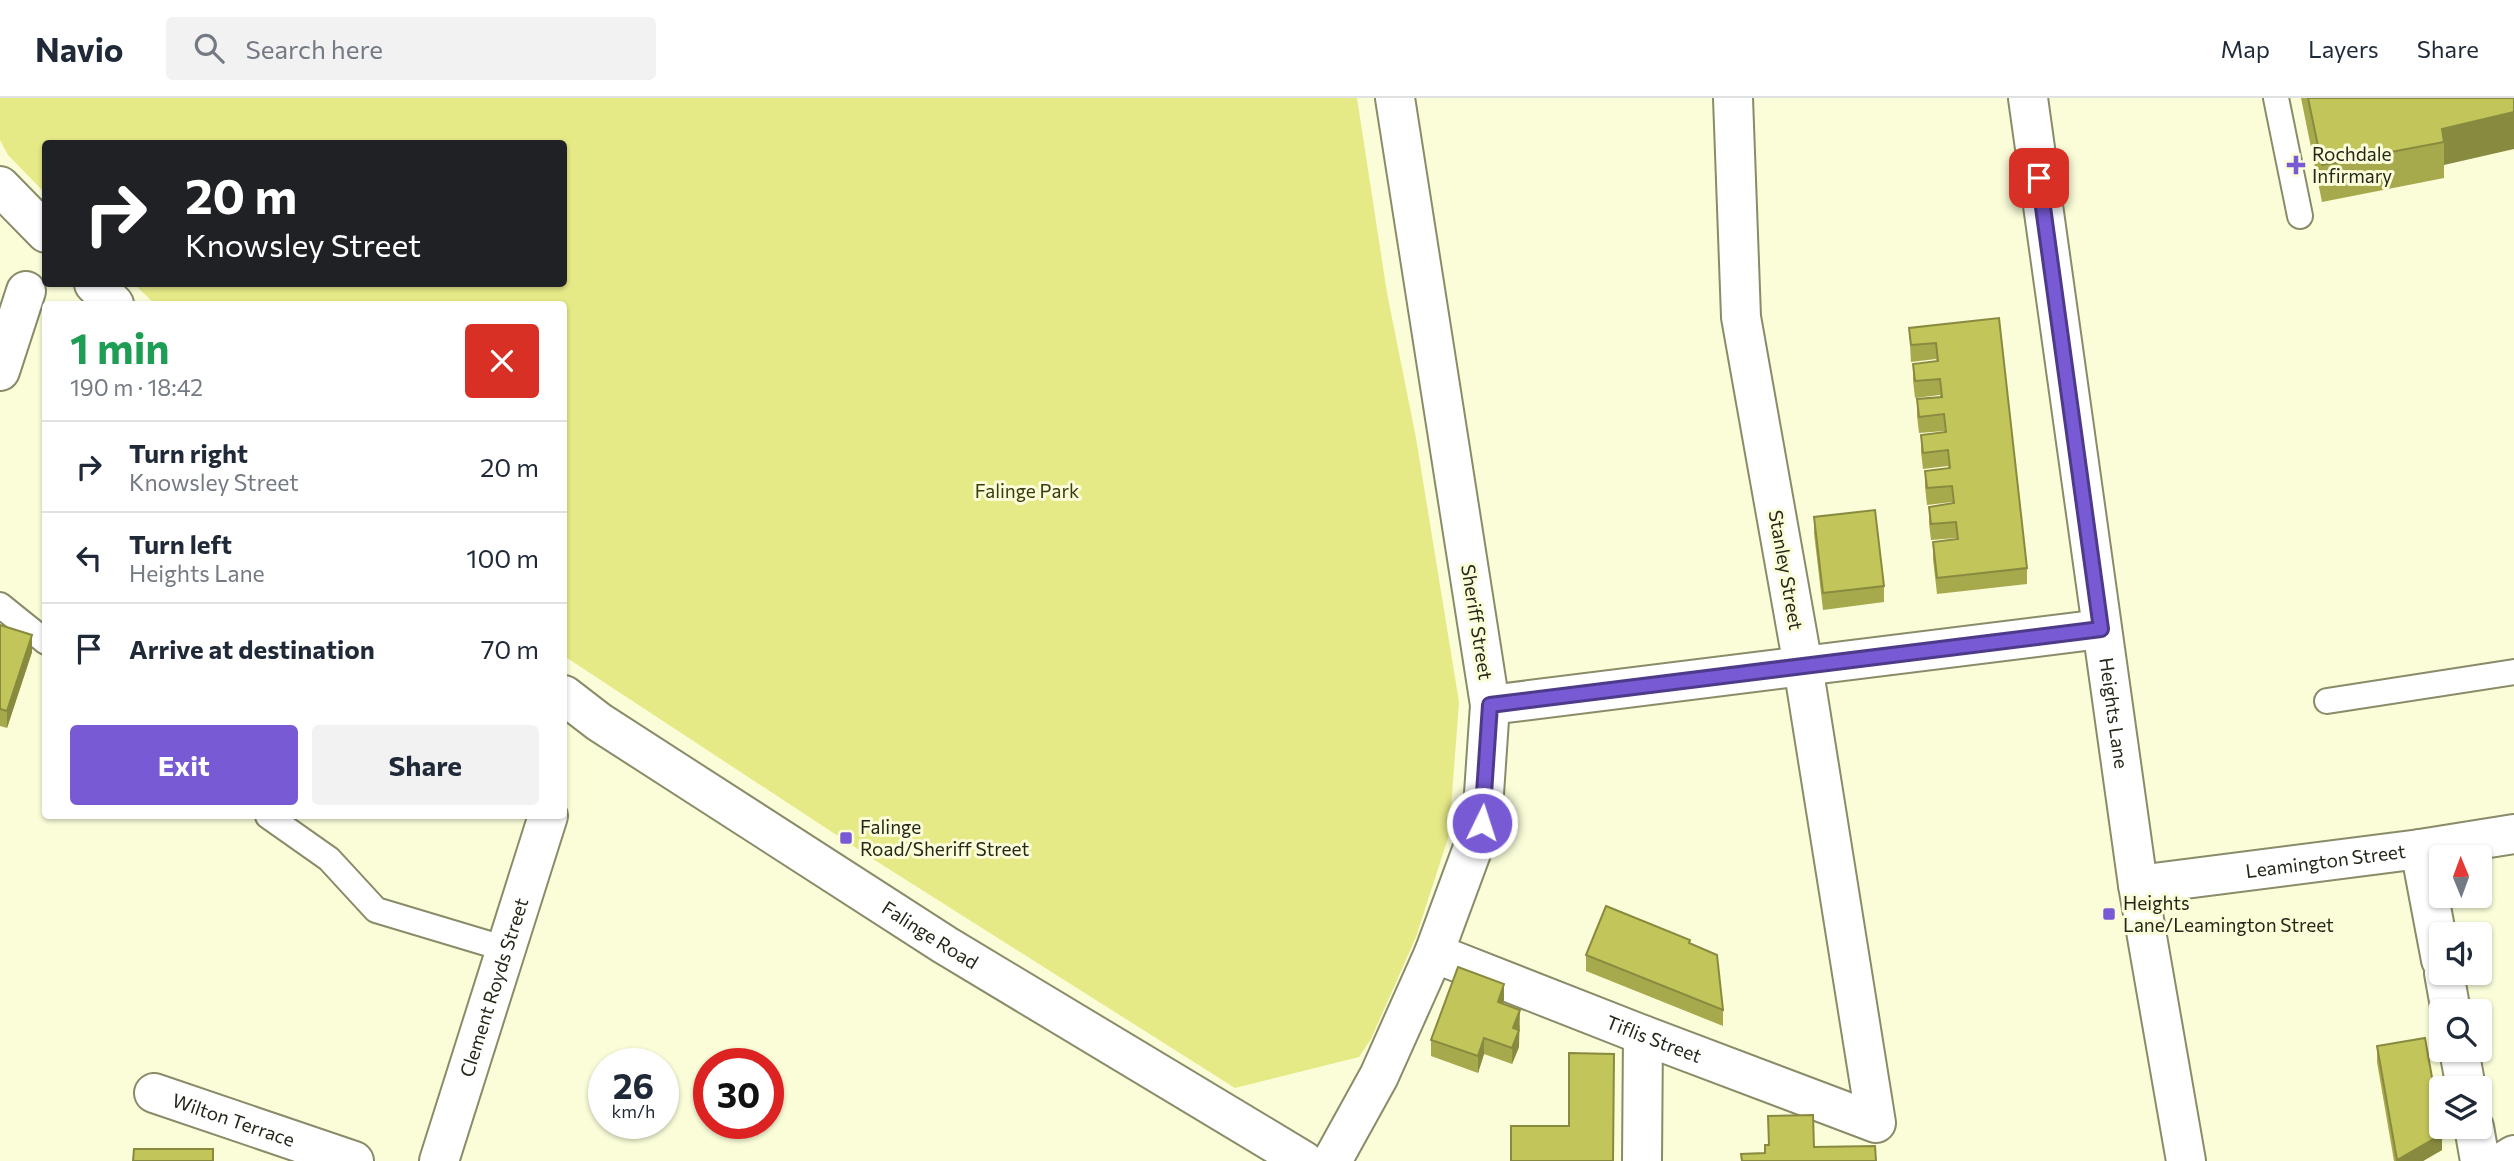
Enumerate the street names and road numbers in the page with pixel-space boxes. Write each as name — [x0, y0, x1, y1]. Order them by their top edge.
street label: Stanley Street — [1765, 508, 1808, 632]
street label: Sheriff Street — [1457, 563, 1498, 681]
street label: Heights Lane — [2095, 656, 2134, 770]
street label: Leamington Street — [2244, 839, 2407, 882]
street label: Clement Royds Street — [454, 895, 532, 1080]
street label: Falinge Road — [878, 896, 983, 973]
street label: Tiflis Street — [1603, 1010, 1705, 1067]
street label: Wilton Terrace — [169, 1088, 298, 1151]

